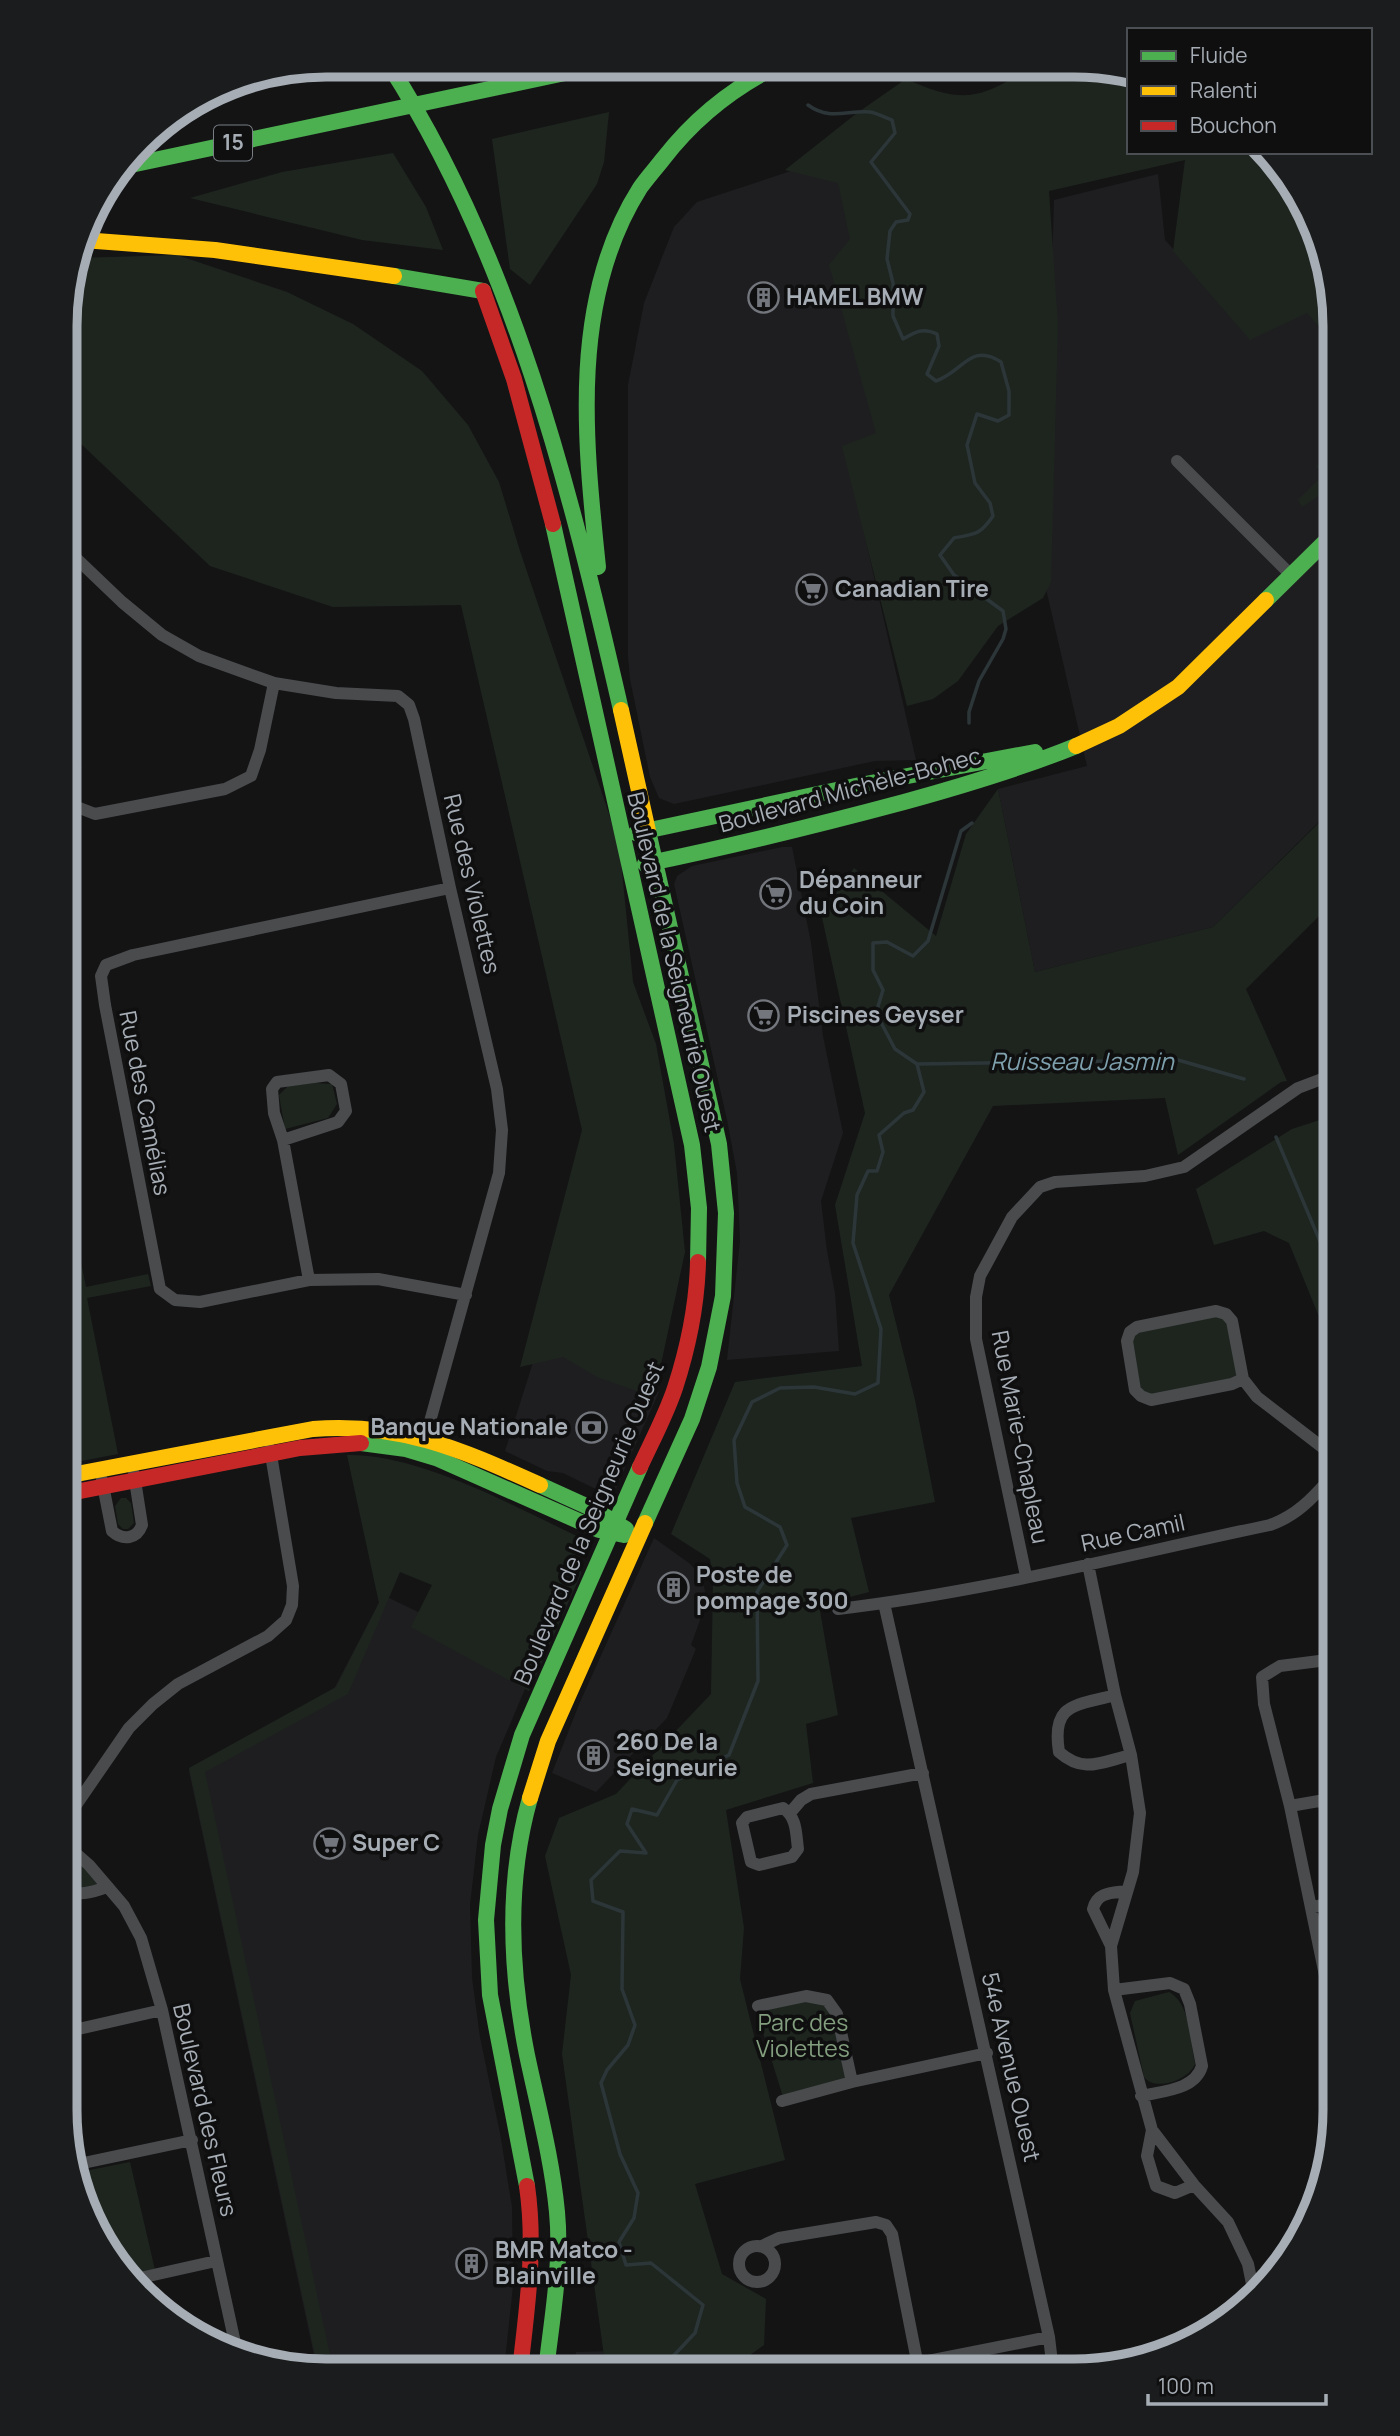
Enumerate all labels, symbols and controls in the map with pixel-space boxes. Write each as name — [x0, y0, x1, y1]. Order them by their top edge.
legend — [1127, 28, 1372, 154]
text: Fluide — [1190, 41, 1248, 69]
text: Ralenti — [1190, 76, 1258, 104]
text: Bouchon — [1190, 111, 1277, 139]
road number: 15 — [214, 125, 252, 160]
building icon: HAMEL BMW — [746, 280, 780, 314]
place label: HAMEL BMW — [786, 280, 924, 312]
supermarket icon: Canadian Tire — [795, 572, 829, 606]
place label: Canadian Tire — [835, 572, 989, 604]
street label: Boulevard Michèle-Bohec — [715, 739, 984, 839]
street label: Boulevard de la Seigneurie Ouest — [620, 789, 730, 1135]
street label: Rue des Violettes — [437, 791, 509, 977]
place label: Dépanneur du Coin — [799, 863, 922, 921]
supermarket icon: Dépanneur du Coin — [759, 876, 793, 910]
supermarket icon: Piscines Geyser — [747, 998, 781, 1032]
place label: Piscines Geyser — [787, 998, 964, 1030]
street label: Rue des Camélias — [112, 1008, 180, 1198]
water label: Ruisseau Jasmin — [990, 1044, 1175, 1077]
street label: Rue Marie-Chapleau — [985, 1327, 1057, 1546]
street label: Boulevard de la Seigneurie Ouest — [505, 1356, 671, 1689]
place label: Banque Nationale — [371, 1410, 568, 1442]
bank icon: Banque Nationale — [574, 1410, 608, 1444]
street label: Rue Camil — [1078, 1505, 1188, 1559]
place label: Poste de pompage 300 — [696, 1558, 849, 1616]
building icon: Poste de pompage 300 — [656, 1571, 690, 1605]
place label: 260 De la Seigneurie — [616, 1725, 738, 1783]
building icon: 260 De la Seigneurie — [576, 1738, 610, 1772]
supermarket icon: Super C — [312, 1826, 346, 1860]
place label: Super C — [352, 1826, 440, 1858]
street label: 54e Avenue Ouest — [975, 1969, 1049, 2165]
street label: Boulevard des Fleurs — [166, 2000, 246, 2219]
park label: Parc des Violettes — [756, 2006, 850, 2064]
place label: BMR Matco - Blainville — [495, 2233, 633, 2291]
building icon: BMR Matco - Blainville — [455, 2246, 489, 2280]
scale bar — [1148, 2362, 1326, 2406]
text: 100 m — [1158, 2372, 1214, 2400]

